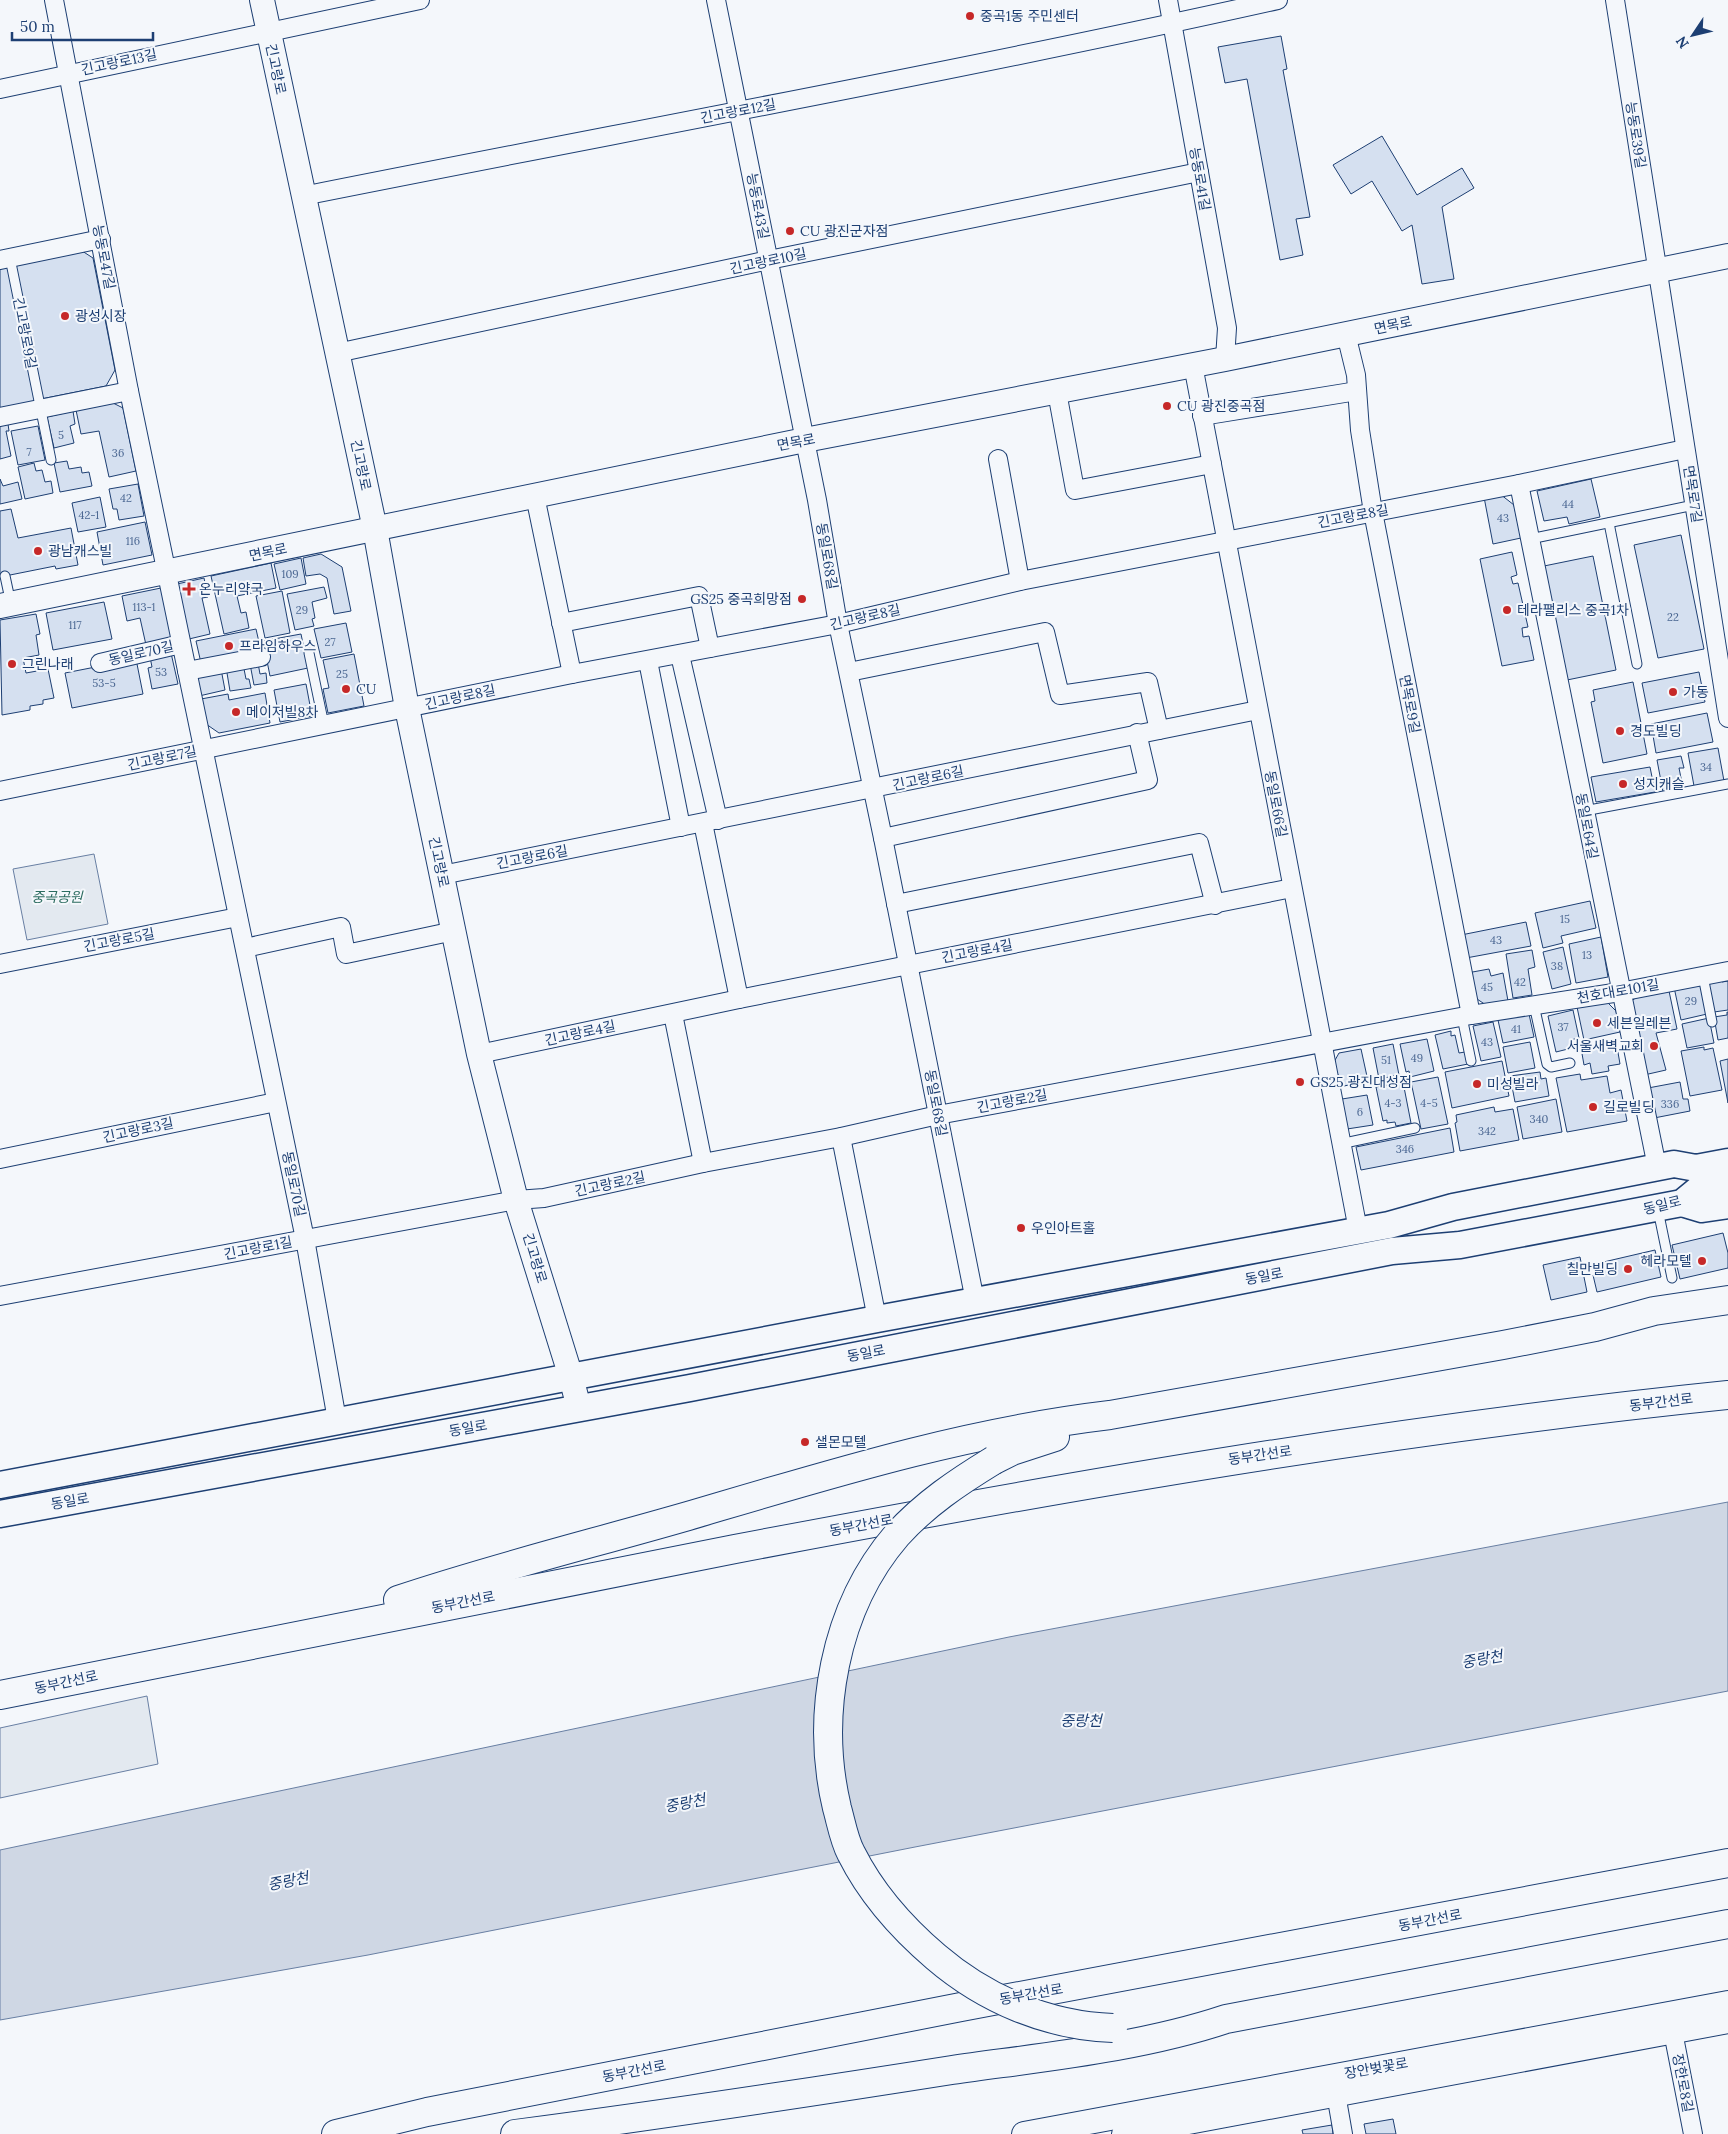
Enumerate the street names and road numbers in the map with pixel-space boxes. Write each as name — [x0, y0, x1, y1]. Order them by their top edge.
street label: 긴고랑로 — [262, 42, 290, 96]
street label: 긴고랑로13길 — [79, 45, 159, 79]
street label: 긴고랑로12길 — [698, 95, 778, 127]
street label: 능동로39길 — [1622, 100, 1650, 170]
street label: 능동로41길 — [1186, 146, 1214, 212]
street label: 능동로43길 — [743, 171, 773, 241]
street label: 능동로47길 — [89, 223, 119, 291]
street label: 긴고랑로10길 — [728, 244, 808, 278]
street label: 긴고랑로9길 — [9, 296, 41, 370]
street label: 면목로 — [1372, 312, 1414, 338]
street label: 면목로 — [775, 429, 817, 455]
street label: 긴고랑로 — [347, 438, 375, 492]
street label: 면목로7길 — [1680, 464, 1706, 524]
street label: 긴고랑로8길 — [1316, 500, 1390, 532]
street label: 동일로68길 — [812, 521, 842, 591]
street label: 면목로 — [247, 539, 289, 565]
street label: 긴고랑로8길 — [828, 600, 902, 634]
street label: 동일로70길 — [106, 637, 176, 669]
street label: 면목로9길 — [1395, 673, 1425, 735]
street label: 긴고랑로8길 — [423, 681, 497, 713]
street label: 긴고랑로7길 — [125, 742, 199, 774]
street label: 긴고랑로6길 — [891, 762, 965, 794]
street label: 동일로66길 — [1261, 769, 1291, 839]
street label: 동일로64길 — [1572, 791, 1602, 861]
street label: 긴고랑로 — [425, 835, 453, 889]
street label: 긴고랑로6길 — [495, 841, 569, 873]
street label: 긴고랑로5길 — [82, 924, 156, 956]
street label: 긴고랑로4길 — [940, 935, 1014, 967]
street label: 천호대로101길 — [1575, 975, 1661, 1007]
street label: 긴고랑로4길 — [543, 1017, 617, 1049]
street label: 동일로68길 — [921, 1068, 951, 1138]
street label: 긴고랑로2길 — [975, 1085, 1049, 1117]
street label: 긴고랑로3길 — [101, 1114, 175, 1146]
street label: 동일로70길 — [278, 1150, 310, 1218]
street label: 긴고랑로2길 — [573, 1168, 647, 1200]
street label: 동일로 — [1641, 1192, 1683, 1218]
street label: 긴고랑로 — [519, 1231, 551, 1285]
street label: 긴고랑로1길 — [222, 1233, 294, 1263]
street label: 동일로 — [1243, 1263, 1285, 1289]
street label: 동일로 — [845, 1340, 887, 1366]
street label: 동부간선로 — [1628, 1389, 1694, 1415]
street label: 동일로 — [447, 1416, 489, 1440]
street label: 동부간선로 — [1227, 1442, 1293, 1468]
street label: 동일로 — [49, 1489, 91, 1513]
street label: 동부간선로 — [828, 1510, 894, 1540]
street label: 동부간선로 — [430, 1587, 496, 1617]
street label: 동부간선로 — [33, 1666, 99, 1697]
street label: 동부간선로 — [1397, 1905, 1463, 1935]
street label: 동부간선로 — [998, 1980, 1064, 2008]
street label: 장한로8길 — [1668, 2052, 1698, 2114]
street label: 장안벚꽃로 — [1343, 2054, 1409, 2082]
street label: 동부간선로 — [601, 2056, 667, 2086]

